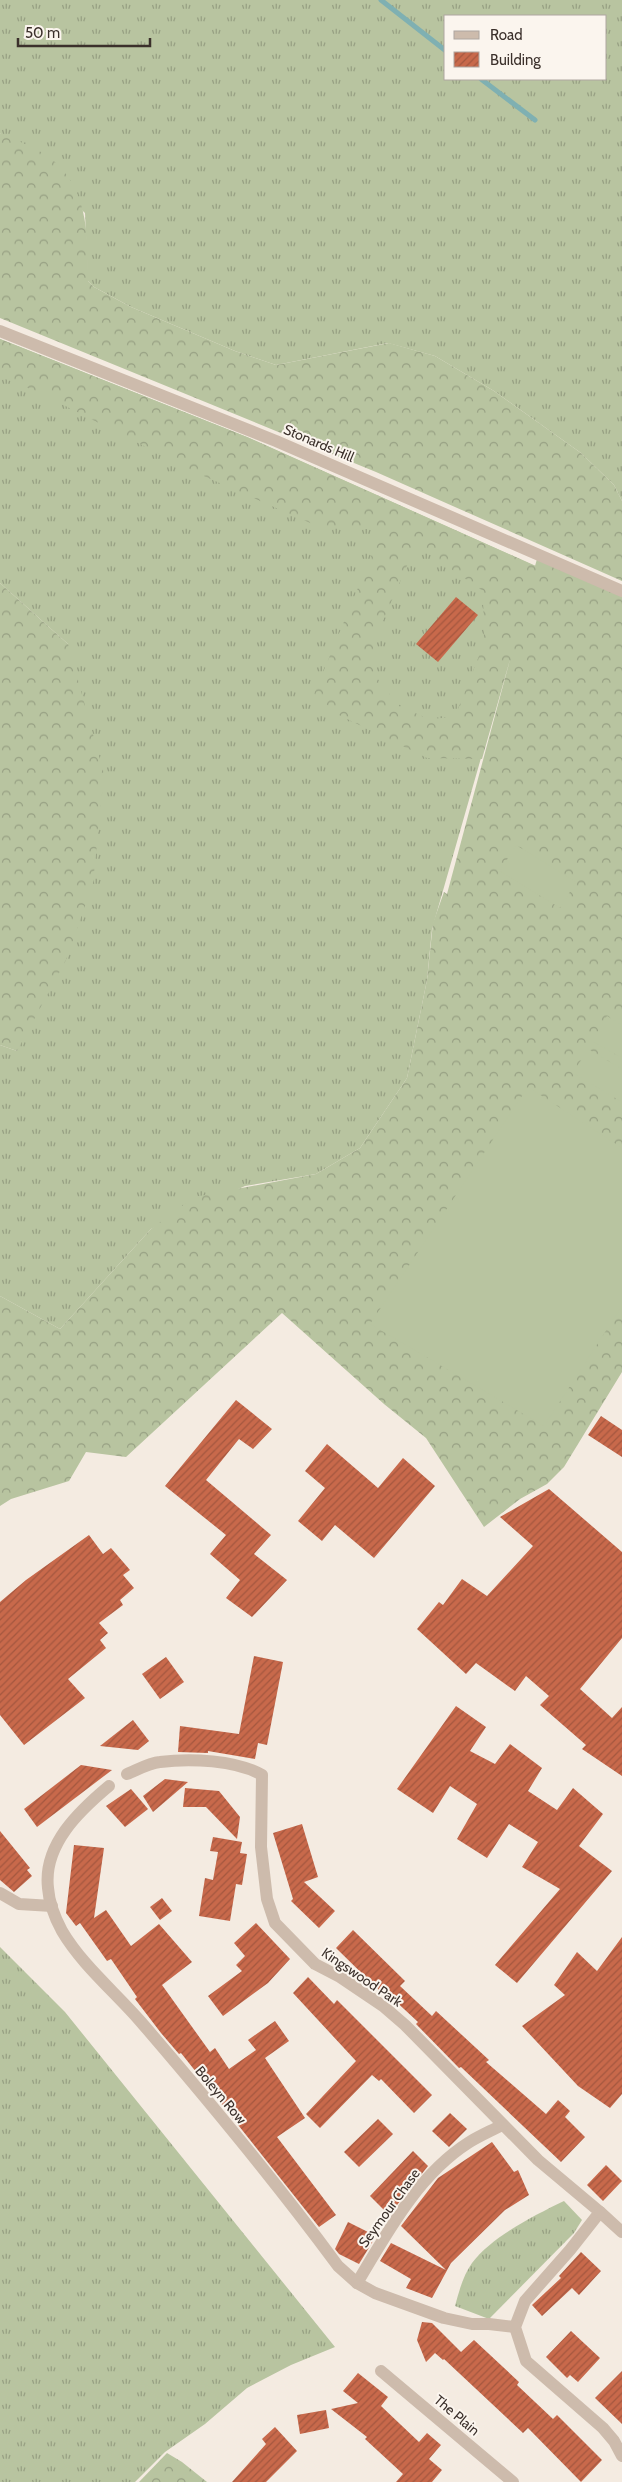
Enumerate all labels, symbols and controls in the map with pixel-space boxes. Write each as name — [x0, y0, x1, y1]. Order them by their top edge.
scale bar — [18, 15, 150, 47]
legend — [444, 15, 607, 80]
text: 50 m — [25, 24, 60, 42]
text: Road — [490, 26, 523, 44]
text: Building — [490, 51, 541, 69]
street label: Stonards Hill — [281, 420, 358, 466]
street label: Kingswood Park — [318, 1943, 406, 2011]
street label: Boleyn Row — [191, 2062, 251, 2128]
street label: Seymour Chase — [354, 2165, 424, 2251]
street label: The Plain — [431, 2391, 484, 2439]

